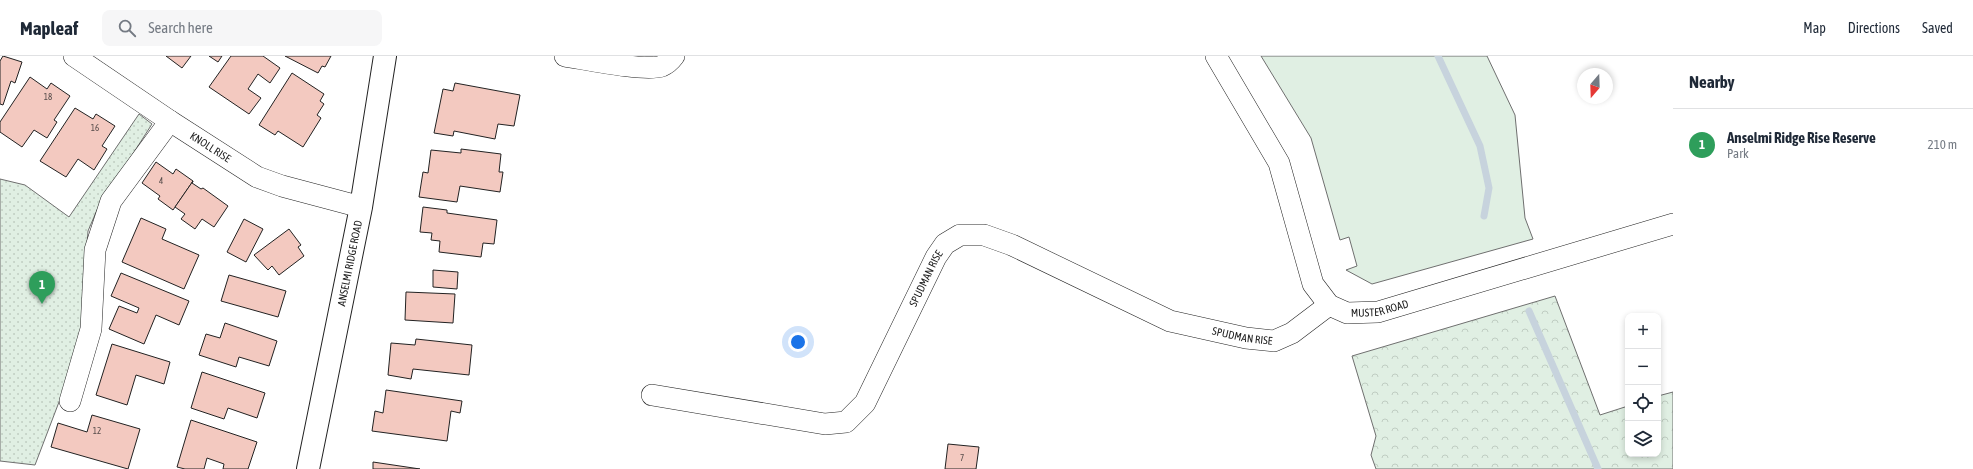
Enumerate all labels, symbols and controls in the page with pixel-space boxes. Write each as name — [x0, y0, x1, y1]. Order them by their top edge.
search box — [102, 10, 382, 46]
text: Mapleaf — [20, 17, 78, 39]
icon: search — [116, 17, 138, 39]
text: Search here — [148, 19, 213, 36]
text: Map — [1803, 20, 1826, 36]
text: Directions — [1848, 20, 1900, 36]
text: Saved — [1922, 20, 1953, 36]
north arrow — [1577, 68, 1613, 104]
text: Nearby — [1689, 72, 1735, 92]
house number: 18 — [44, 92, 52, 102]
house number: 16 — [91, 123, 99, 133]
text: Anselmi Ridge Rise Reserve — [1727, 129, 1876, 146]
street label: KNOLL RISE — [188, 130, 233, 165]
text: 1 — [1699, 137, 1705, 152]
text: 210 m — [1928, 137, 1957, 152]
text: Park — [1727, 146, 1749, 161]
house number: 4 — [159, 176, 163, 186]
street label: ANSELMI RIDGE ROAD — [335, 219, 364, 307]
street label: SPUDMAN RISE — [907, 248, 945, 308]
pin: 1 — [29, 271, 55, 304]
street label: MUSTER ROAD — [1351, 297, 1410, 319]
map controls — [1625, 313, 1661, 457]
button: + — [1625, 313, 1661, 349]
street label: SPUDMAN RISE — [1211, 325, 1273, 347]
your location — [788, 332, 808, 352]
button: − — [1625, 349, 1661, 385]
button: locate — [1625, 385, 1661, 421]
button: layers — [1625, 421, 1661, 457]
house number: 12 — [93, 426, 101, 436]
house number: 7 — [960, 453, 964, 463]

